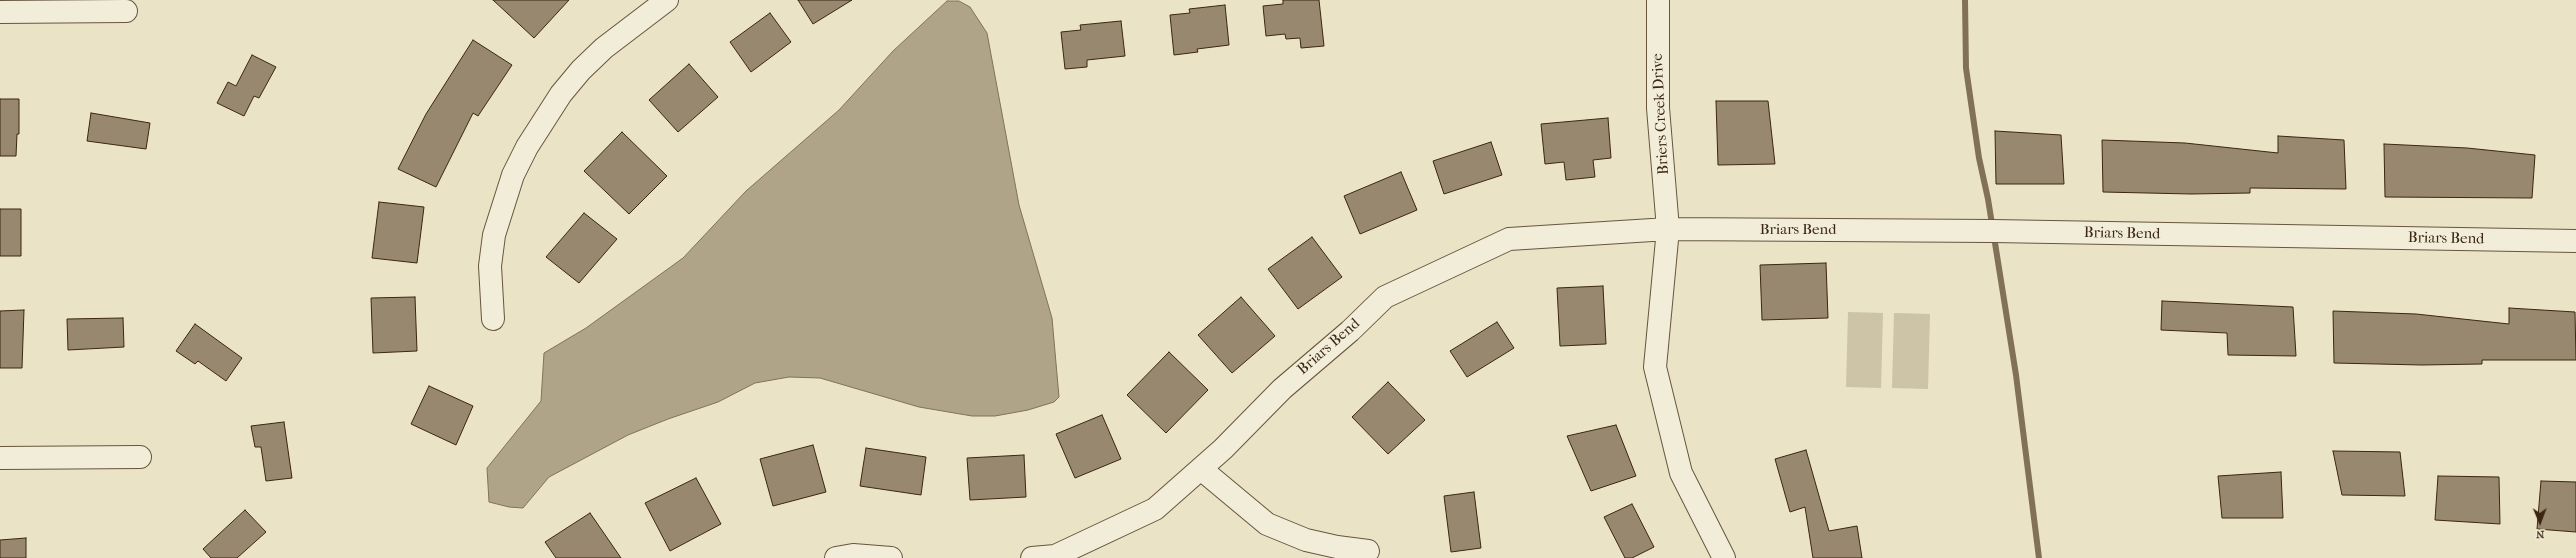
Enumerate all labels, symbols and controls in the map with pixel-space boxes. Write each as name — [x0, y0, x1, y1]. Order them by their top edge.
street label: Briers Creek Drive — [1649, 53, 1673, 175]
street label: Briars Bend — [1760, 221, 1836, 239]
street label: Briars Bend — [2084, 224, 2160, 244]
street label: Briars Bend — [2408, 229, 2484, 249]
street label: Briars Bend — [1294, 315, 1364, 379]
north arrow — [2520, 502, 2560, 542]
text: N — [2536, 528, 2545, 541]

